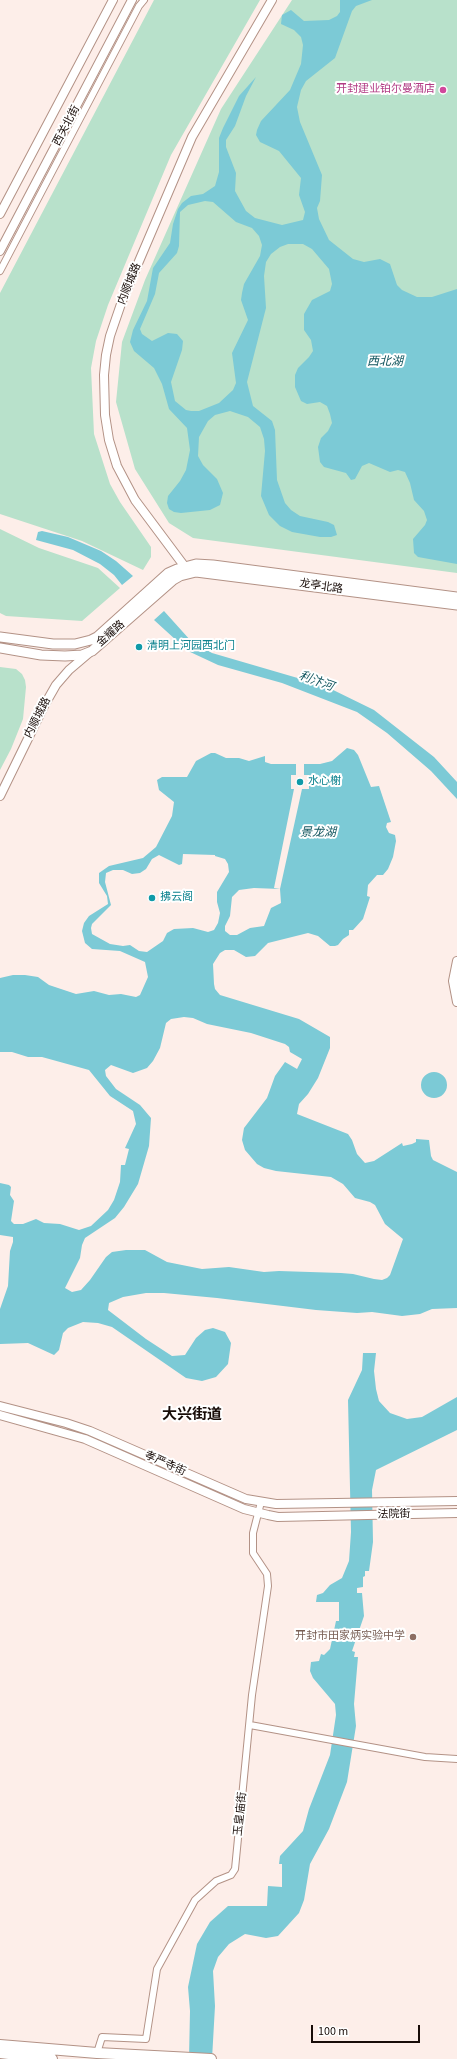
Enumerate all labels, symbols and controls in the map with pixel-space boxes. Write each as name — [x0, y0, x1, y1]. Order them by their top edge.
place label: 开封建业铂尔曼酒店 — [336, 83, 435, 97]
marker: 开封建业铂尔曼酒店 — [438, 85, 448, 95]
street label: 西关北街 — [51, 103, 83, 149]
street label: 内顺城路 — [116, 261, 144, 307]
water label: 西北湖 — [367, 355, 403, 369]
street label: 龙亭北路 — [298, 577, 344, 597]
street label: 金耀路 — [94, 618, 128, 650]
place label: 清明上河园西北门 — [147, 640, 235, 654]
marker: 清明上河园西北门 — [134, 642, 144, 652]
water label: 利汴河 — [297, 669, 335, 695]
street label: 内顺城路 — [22, 695, 54, 741]
place label: 水心榭 — [308, 775, 341, 789]
marker: 水心榭 — [295, 777, 305, 787]
water label: 景龙湖 — [300, 826, 336, 840]
place label: 拂云阁 — [160, 891, 193, 905]
marker: 拂云阁 — [147, 893, 157, 903]
district label: 大兴街道 — [162, 1407, 222, 1425]
street label: 孝严寺街 — [142, 1449, 188, 1479]
street label: 法院街 — [377, 1508, 411, 1522]
place label: 开封市田家炳实验中学 — [295, 1630, 405, 1644]
marker: 开封市田家炳实验中学 — [408, 1632, 418, 1642]
street label: 玉皇庙街 — [232, 1791, 250, 1837]
scale bar — [313, 2017, 422, 2043]
text: 100 m — [318, 2023, 348, 2040]

